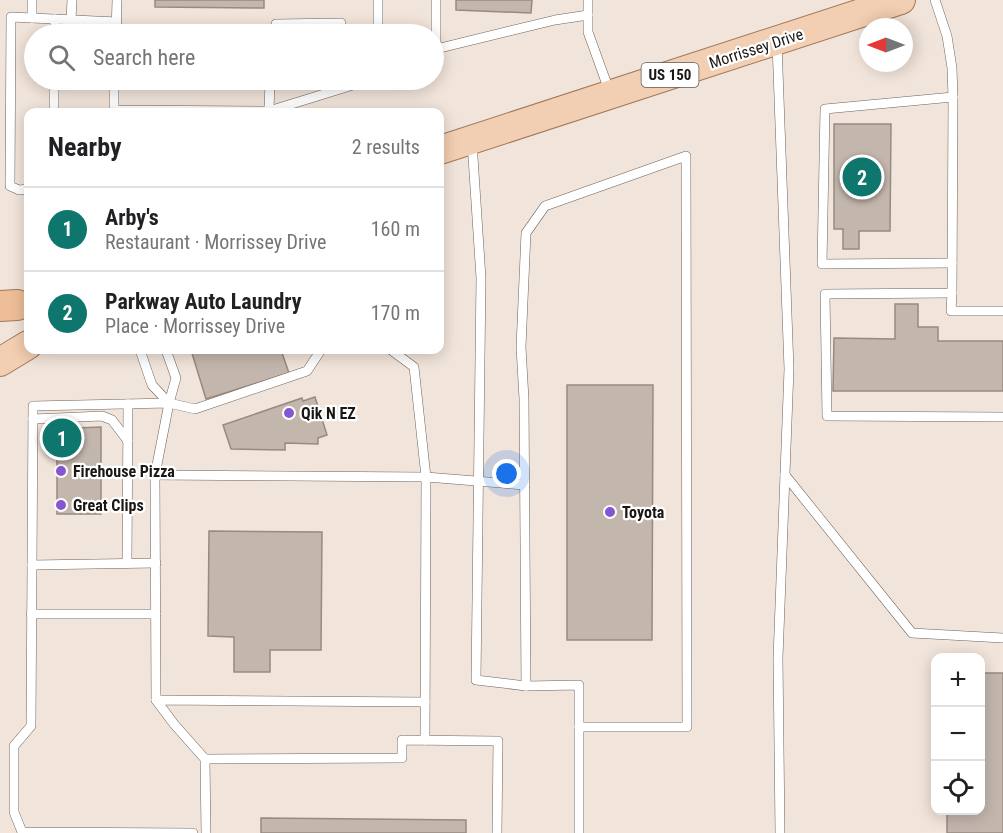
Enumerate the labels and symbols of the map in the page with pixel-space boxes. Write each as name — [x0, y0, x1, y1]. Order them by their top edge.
north arrow — [859, 18, 913, 72]
street label: Morrissey Drive — [707, 24, 806, 73]
road number: US 150 — [642, 63, 698, 87]
pin: 2 — [842, 154, 882, 200]
place label: Qik N EZ — [301, 404, 356, 423]
marker: Qik N EZ — [282, 406, 296, 420]
pin: 1 — [42, 416, 82, 460]
your location — [492, 459, 521, 488]
place label: Firehouse Pizza — [73, 462, 175, 481]
marker: Firehouse Pizza — [54, 464, 68, 478]
place label: Great Clips — [73, 496, 144, 515]
marker: Great Clips — [54, 498, 68, 512]
place label: Toyota — [622, 503, 665, 522]
marker: Toyota — [603, 505, 617, 519]

